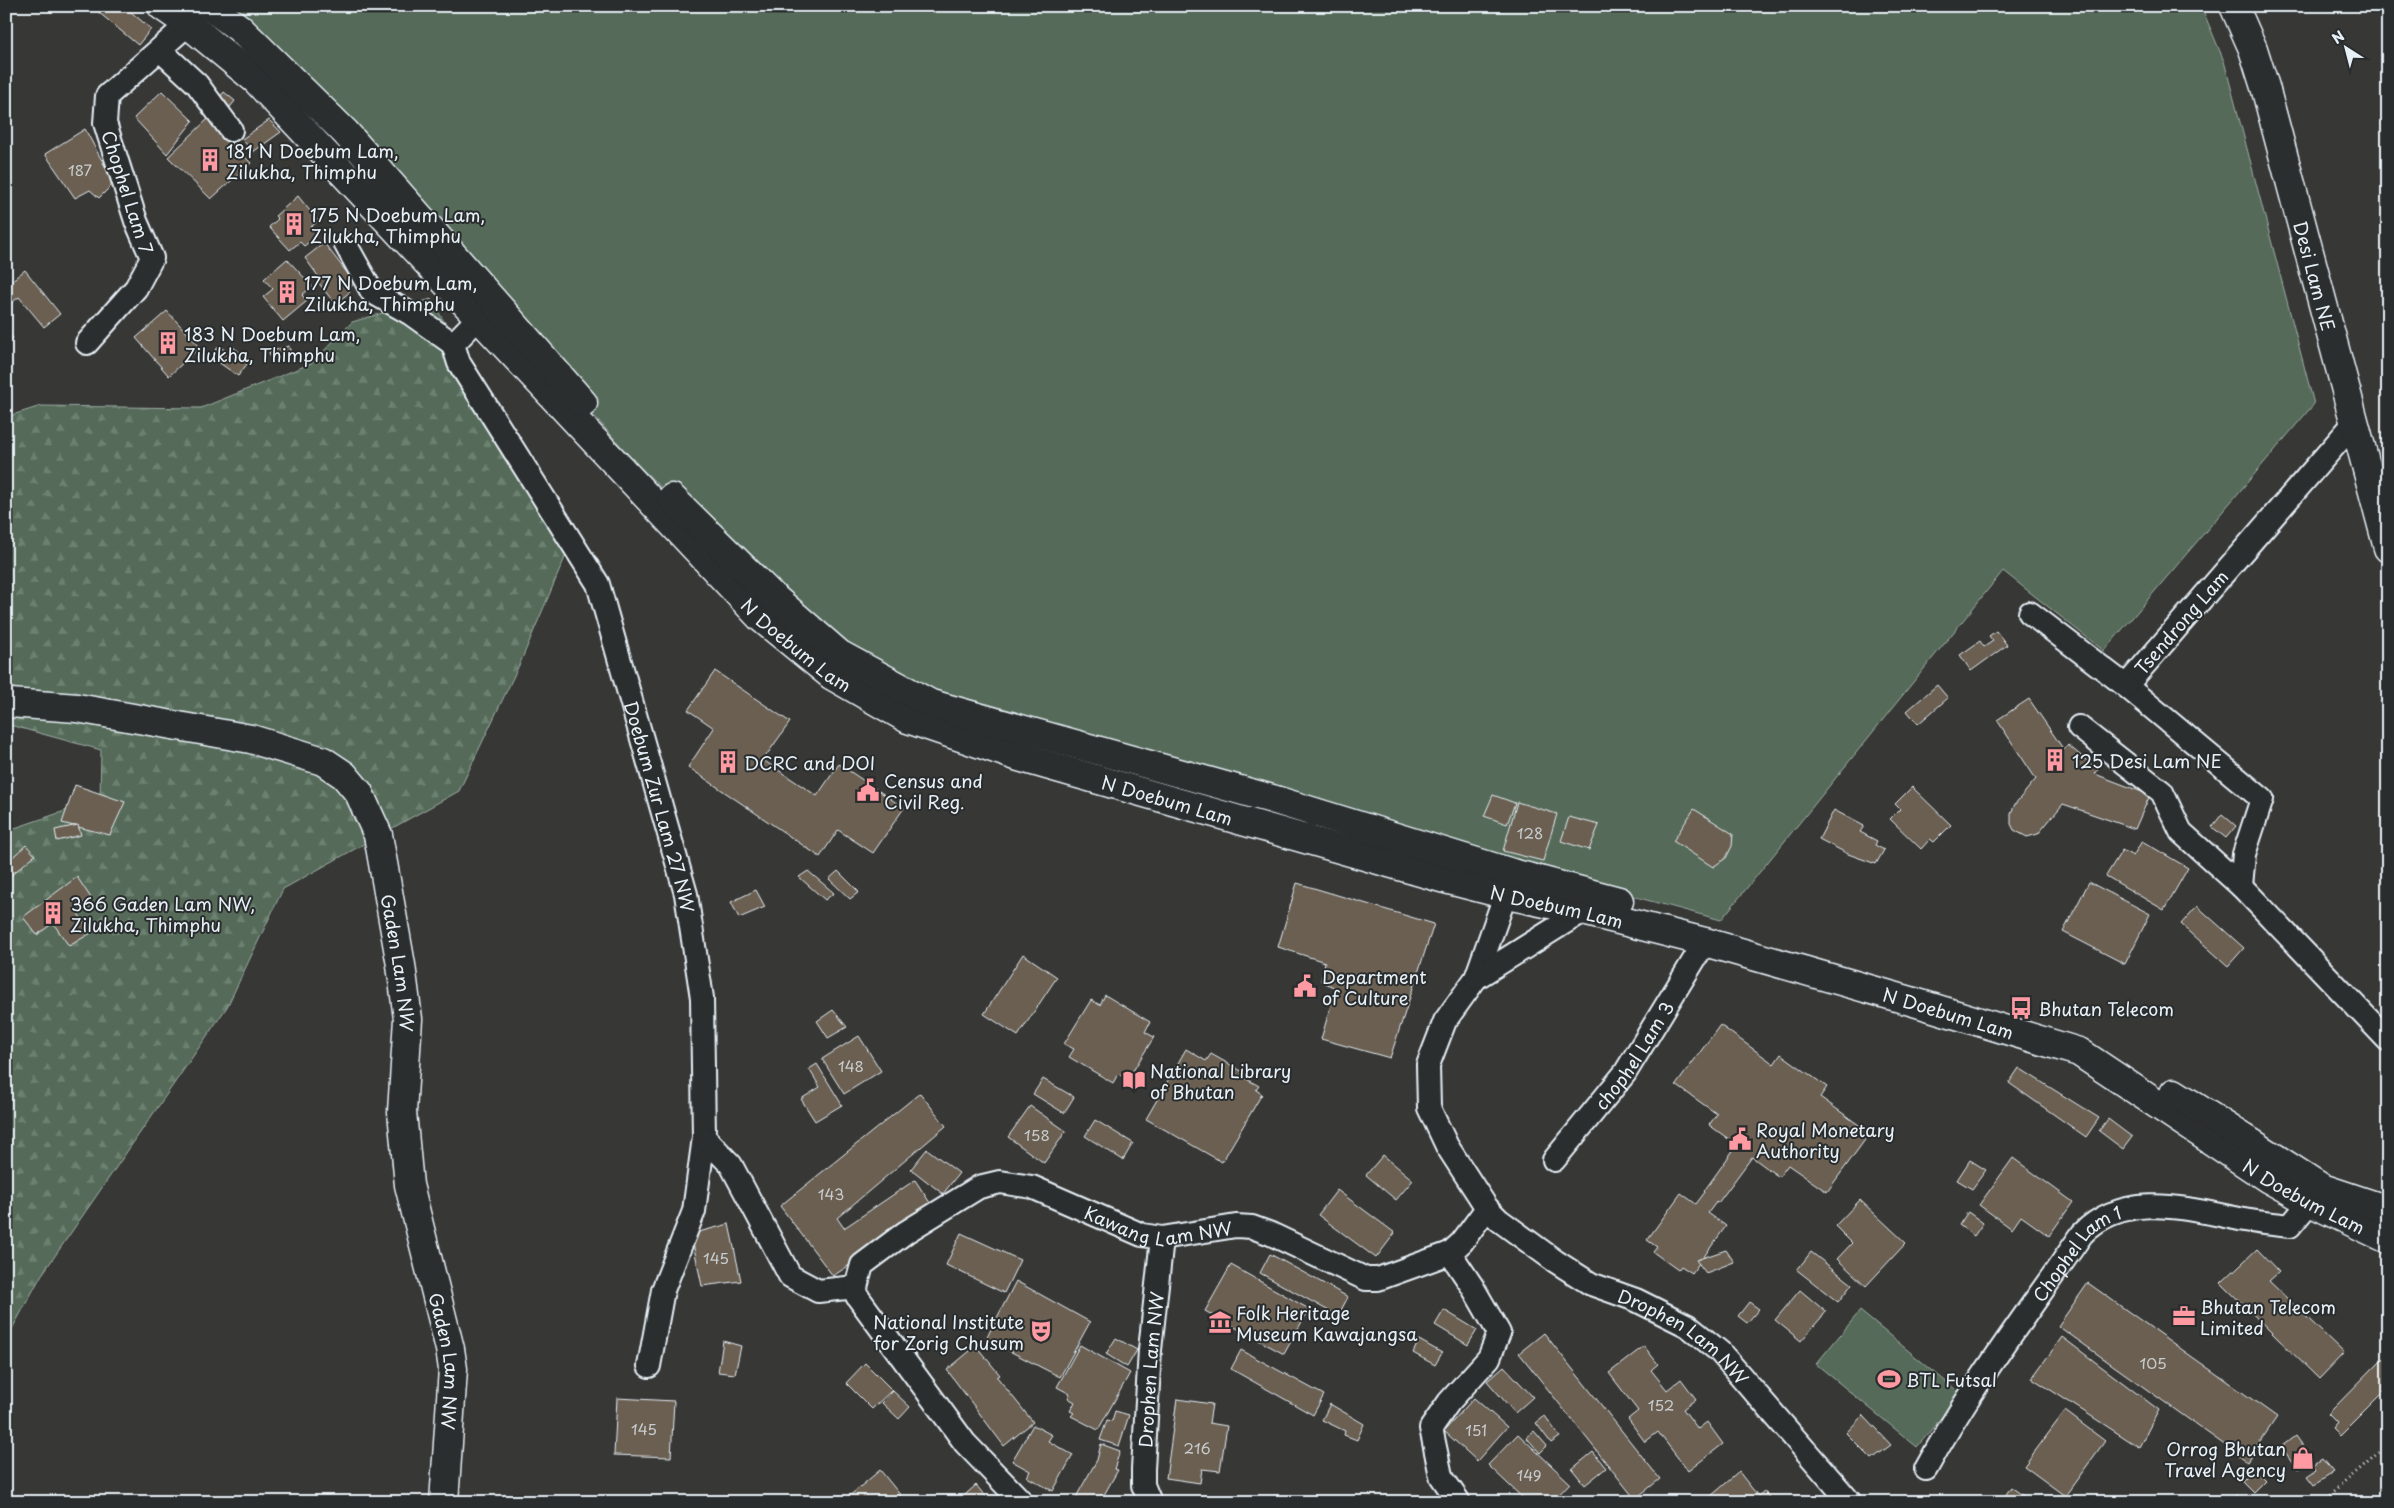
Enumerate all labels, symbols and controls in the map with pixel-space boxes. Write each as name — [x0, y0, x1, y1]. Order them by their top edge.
north arrow — [2322, 22, 2372, 72]
text: N — [2327, 25, 2349, 49]
street label: Chophel Lam 7 — [95, 127, 161, 257]
place label: 181 N Doebum Lam, Zilukha, Thimphu — [226, 137, 399, 185]
building icon: 181 N Doebum Lam, Zilukha, Thimphu — [197, 147, 223, 173]
house number: 187 — [68, 158, 92, 181]
place label: 175 N Doebum Lam, Zilukha, Thimphu — [310, 201, 485, 249]
building icon: 175 N Doebum Lam, Zilukha, Thimphu — [281, 211, 307, 237]
street label: Desi Lam NE — [2288, 217, 2343, 334]
place label: 177 N Doebum Lam, Zilukha, Thimphu — [304, 269, 477, 317]
building icon: 177 N Doebum Lam, Zilukha, Thimphu — [274, 279, 300, 305]
place label: 183 N Doebum Lam, Zilukha, Thimphu — [184, 320, 361, 368]
building icon: 183 N Doebum Lam, Zilukha, Thimphu — [155, 330, 181, 356]
street label: Tsendrong Lam — [2128, 564, 2234, 680]
street label: N Doebum Lam — [735, 592, 857, 698]
street label: Doebum Zur Lam 27 NW — [618, 697, 702, 914]
building icon: 125 Desi Lam NE — [2042, 747, 2068, 773]
place label: 125 Desi Lam NE — [2072, 747, 2222, 774]
building icon: DCRC and DOI — [715, 749, 741, 775]
place label: DCRC and DOI — [744, 749, 875, 776]
place label: Census and Civil Reg. — [884, 767, 983, 815]
street label: N Doebum Lam — [1098, 768, 1236, 831]
public building icon: Census and Civil Reg. — [855, 777, 881, 803]
house number: 128 — [1517, 821, 1543, 844]
street label: N Doebum Lam — [1487, 878, 1626, 934]
place label: 366 Gaden Lam NW, Zilukha, Thimphu — [70, 890, 255, 938]
street label: Gaden Lam NW — [375, 892, 422, 1032]
building icon: 366 Gaden Lam NW, Zilukha, Thimphu — [40, 900, 66, 926]
place label: Department of Culture — [1322, 963, 1427, 1011]
public building icon: Department of Culture — [1292, 973, 1318, 999]
street label: N Doebum Lam — [1880, 980, 2017, 1045]
bus stop icon: Bhutan Telecom — [2008, 995, 2034, 1021]
place label: Bhutan Telecom — [2038, 995, 2174, 1022]
street label: chophel Lam 3 — [1587, 996, 1680, 1115]
house number: 148 — [838, 1054, 864, 1077]
place label: National Library of Bhutan — [1150, 1057, 1291, 1105]
library icon: National Library of Bhutan — [1121, 1067, 1147, 1093]
place label: Royal Monetary Authority — [1756, 1116, 1895, 1164]
house number: 158 — [1024, 1123, 1050, 1146]
public building icon: Royal Monetary Authority — [1727, 1126, 1753, 1152]
street label: N Doebum Lam — [2238, 1152, 2370, 1240]
house number: 143 — [818, 1182, 844, 1205]
street label: Kawang Lam NW — [1081, 1198, 1234, 1252]
street label: Chophel Lam 1 — [2025, 1198, 2125, 1307]
house number: 145 — [703, 1246, 729, 1269]
street label: Drophen Lam NW — [1614, 1281, 1756, 1390]
street label: Gaden Lam NW — [423, 1290, 467, 1430]
street label: Drophen Lam NW — [1131, 1290, 1170, 1448]
place label: Bhutan Telecom Limited — [2200, 1293, 2336, 1341]
place label: Folk Heritage Museum Kawajangsa — [1236, 1299, 1418, 1347]
office icon: Bhutan Telecom Limited — [2171, 1303, 2197, 1329]
place label: National Institute for Zorig Chusum — [873, 1308, 1024, 1356]
museum icon: Folk Heritage Museum Kawajangsa — [1207, 1309, 1233, 1335]
theatre icon: National Institute for Zorig Chusum — [1028, 1318, 1054, 1344]
house number: 105 — [2139, 1351, 2167, 1374]
sports icon: BTL Futsal — [1876, 1366, 1902, 1392]
place label: BTL Futsal — [1906, 1366, 1997, 1393]
house number: 152 — [1648, 1393, 1674, 1416]
house number: 145 — [631, 1417, 657, 1440]
house number: 151 — [1465, 1418, 1487, 1441]
place label: Orrog Bhutan Travel Agency — [2164, 1435, 2286, 1483]
house number: 216 — [1183, 1436, 1211, 1459]
shop icon: Orrog Bhutan Travel Agency — [2290, 1445, 2316, 1471]
house number: 149 — [1516, 1463, 1542, 1486]

